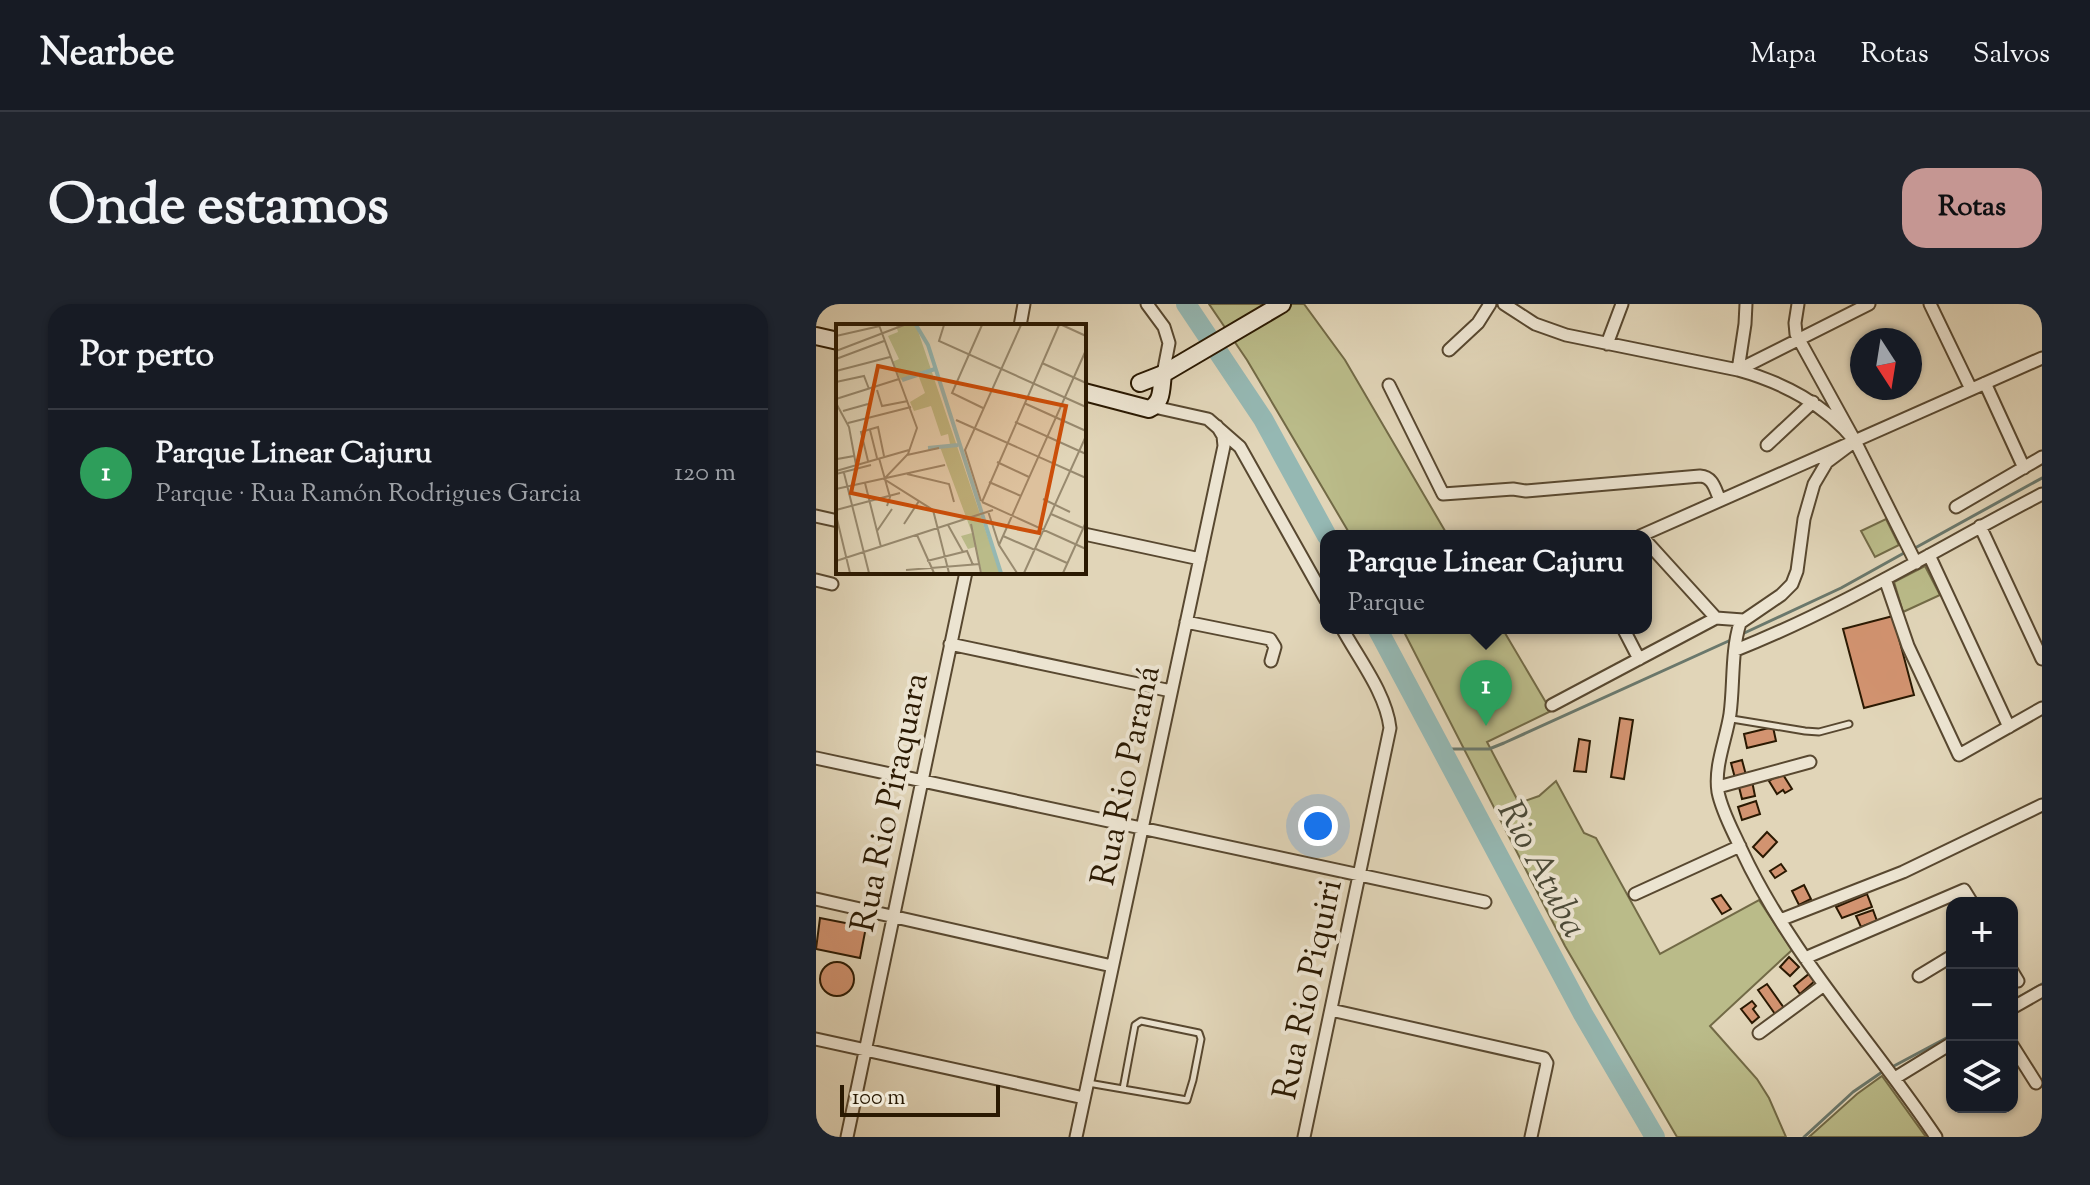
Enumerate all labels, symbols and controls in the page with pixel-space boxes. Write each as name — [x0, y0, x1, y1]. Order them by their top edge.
text: Nearbee — [40, 28, 175, 82]
text: Mapa — [1750, 35, 1817, 75]
text: Rotas — [1861, 35, 1929, 75]
text: Salvos — [1973, 35, 2050, 75]
text: Onde estamos — [48, 168, 389, 249]
button: Rotas — [1902, 168, 2042, 248]
inset map — [836, 324, 1086, 574]
north arrow — [1850, 328, 1922, 400]
text: Por perto — [80, 332, 214, 381]
text: Parque Linear Cajuru — [156, 433, 432, 476]
text: 1 — [102, 455, 110, 492]
text: 120 m — [674, 455, 736, 492]
text: Parque · Rua Ramón Rodrigues Garcia — [156, 476, 581, 513]
popup — [1320, 530, 1652, 634]
text: Parque Linear Cajuru — [1348, 542, 1624, 585]
text: Parque — [1348, 585, 1425, 622]
pin: 1 — [1460, 660, 1512, 726]
street label: Rua Rio Paraná — [1080, 661, 1175, 890]
street label: Rua Rio Piraquara — [840, 669, 943, 937]
water label: Rio Atuba — [1483, 792, 1598, 948]
your location — [1298, 806, 1338, 846]
street label: Rua Rio Piquiri — [1262, 875, 1357, 1104]
map controls — [1946, 897, 2018, 1113]
button: + — [1946, 897, 2018, 969]
button: − — [1946, 969, 2018, 1041]
button: layers — [1946, 1041, 2018, 1113]
scale bar — [840, 1081, 1000, 1117]
text: 100 m — [852, 1083, 905, 1115]

